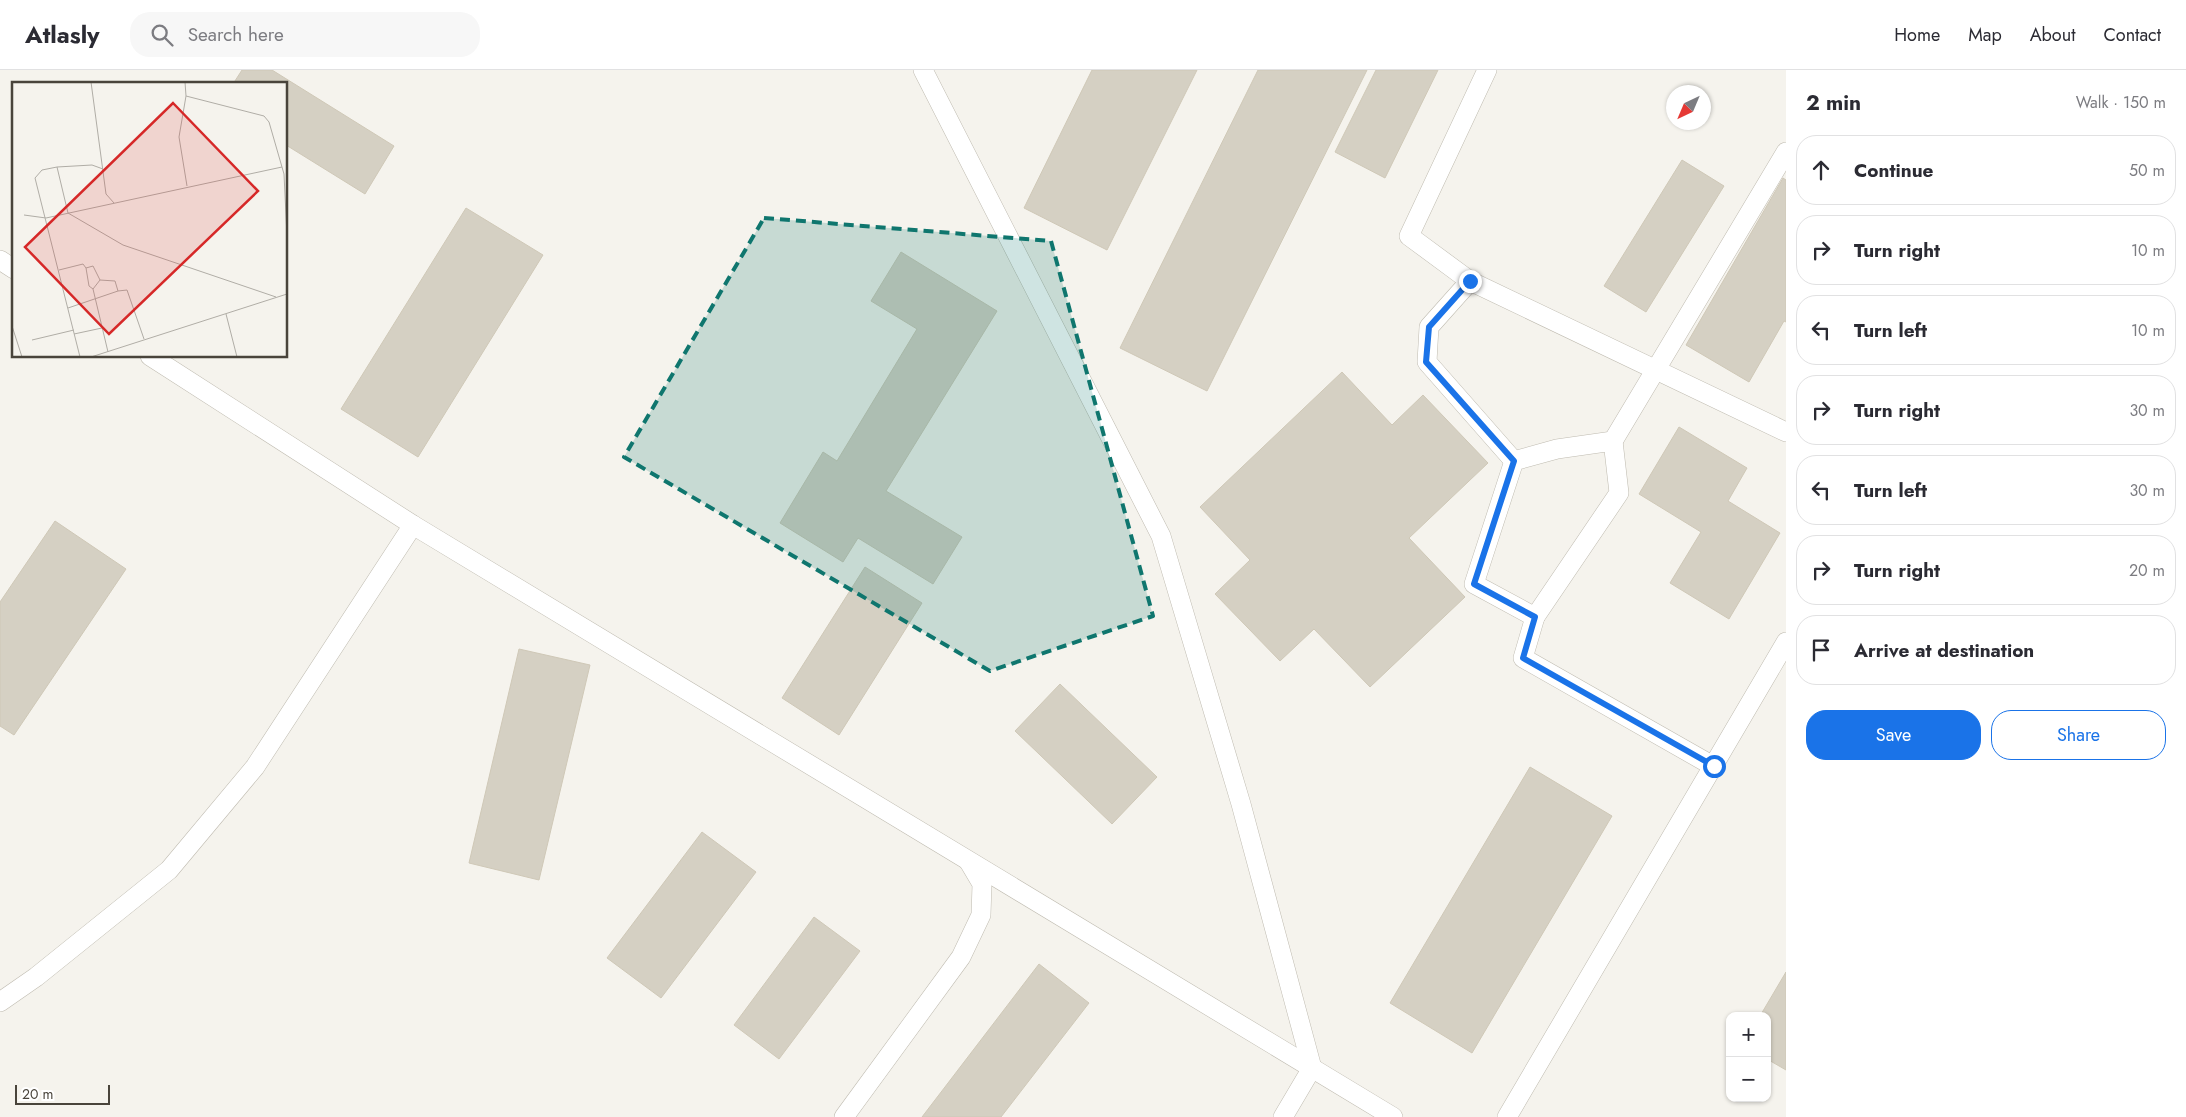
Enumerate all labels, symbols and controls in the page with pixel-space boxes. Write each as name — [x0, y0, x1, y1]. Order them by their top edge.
search box — [130, 12, 480, 57]
text: Atlasly — [25, 17, 100, 52]
icon: search — [148, 21, 176, 49]
text: Search here — [188, 21, 284, 48]
text: Home — [1894, 22, 1940, 48]
text: Map — [1968, 22, 2002, 48]
text: About — [2030, 22, 2075, 48]
text: Contact — [2103, 22, 2161, 48]
inset map — [12, 82, 288, 358]
north arrow — [1666, 85, 1711, 130]
text: 2 min — [1806, 88, 1861, 118]
text: Walk · 150 m — [2076, 91, 2166, 114]
icon: ahead — [1807, 156, 1835, 184]
text: Continue — [1854, 157, 1933, 184]
text: 50 m — [2129, 159, 2165, 182]
icon: right — [1807, 236, 1835, 264]
text: Turn right — [1854, 237, 1940, 264]
text: 10 m — [2131, 239, 2165, 262]
route end — [1459, 270, 1482, 293]
icon: left — [1807, 316, 1835, 344]
text: Turn left — [1854, 317, 1927, 344]
text: 10 m — [2131, 319, 2165, 342]
icon: right — [1807, 396, 1835, 424]
text: Turn right — [1854, 397, 1940, 424]
text: 30 m — [2129, 399, 2165, 422]
icon: left — [1807, 476, 1835, 504]
text: Turn left — [1854, 477, 1927, 504]
text: 30 m — [2129, 479, 2165, 502]
icon: right — [1807, 556, 1835, 584]
text: Turn right — [1854, 557, 1940, 584]
text: 20 m — [2129, 559, 2165, 582]
icon: arrive — [1807, 636, 1835, 664]
text: Arrive at destination — [1854, 637, 2034, 664]
button: Save — [1806, 710, 1981, 760]
button: Share — [1991, 710, 2166, 760]
route start — [1703, 755, 1726, 778]
map controls — [1726, 1012, 1771, 1102]
button: + — [1726, 1012, 1771, 1057]
button: − — [1726, 1057, 1771, 1102]
scale bar — [15, 1082, 110, 1105]
text: 20 m — [22, 1084, 54, 1104]

